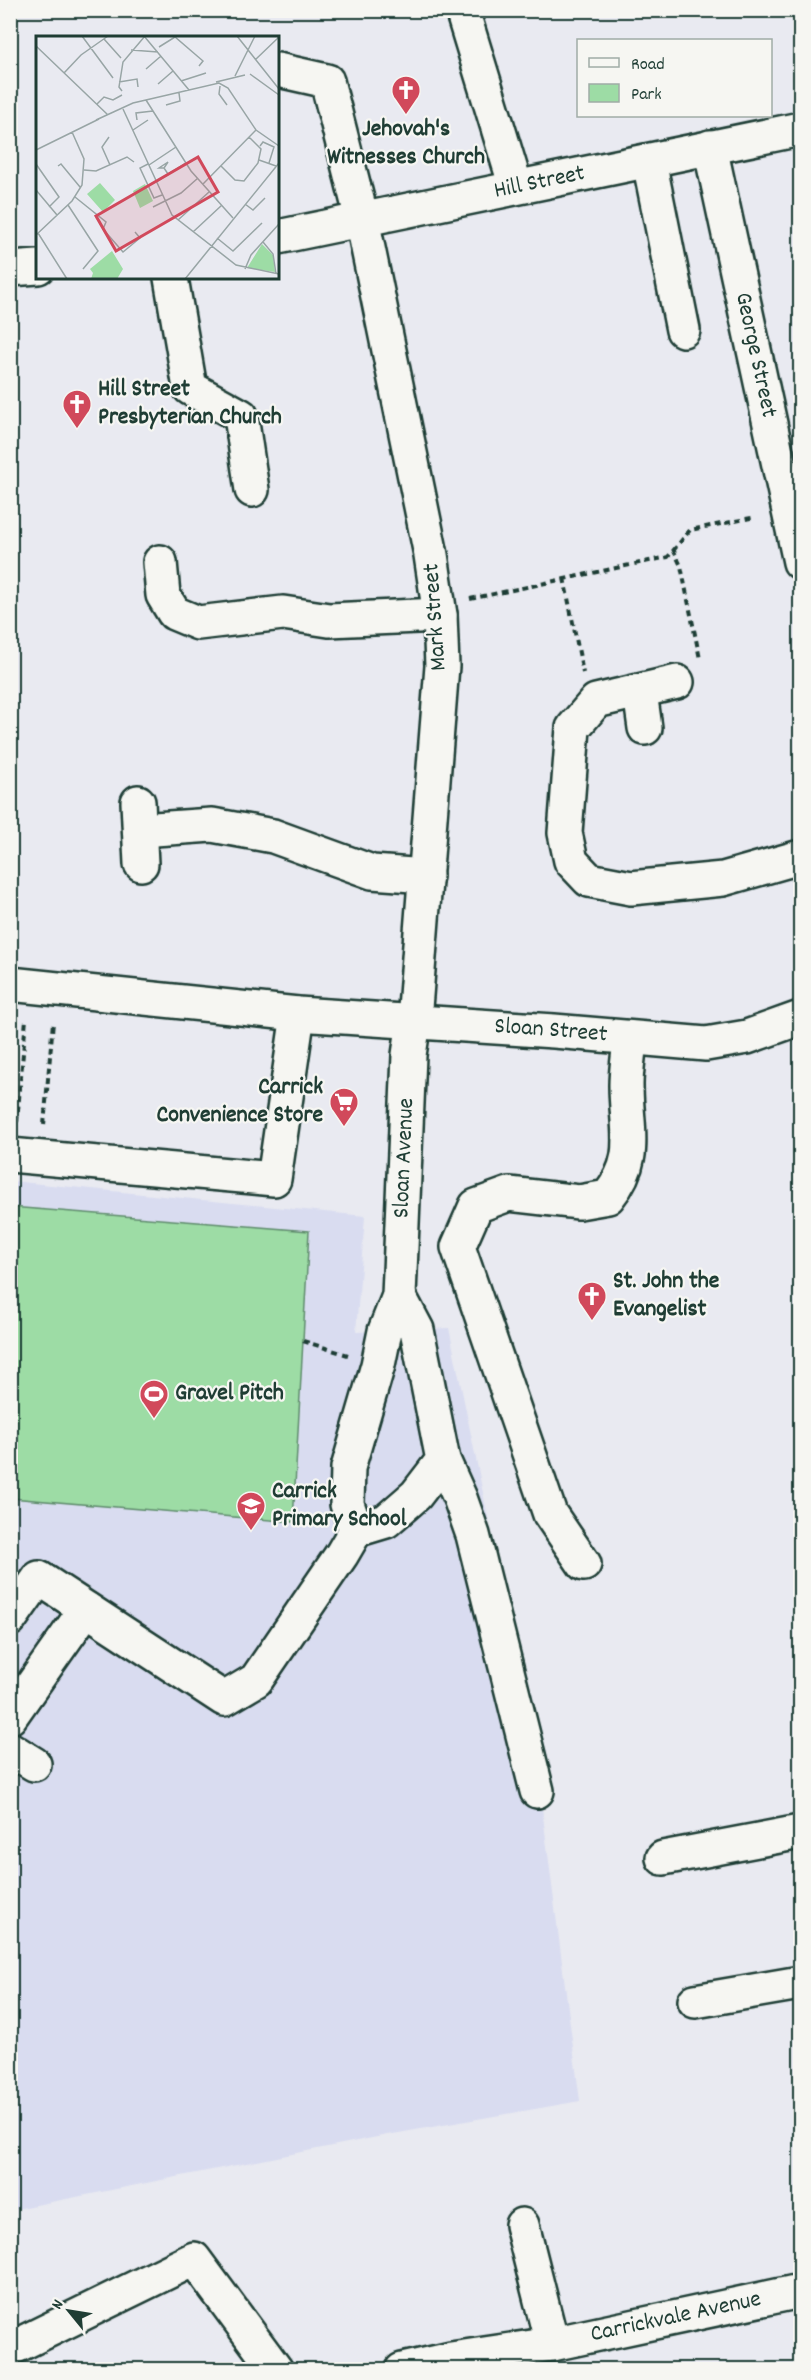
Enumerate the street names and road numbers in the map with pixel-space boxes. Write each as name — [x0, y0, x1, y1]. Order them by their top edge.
street label: Hill Street — [491, 157, 588, 209]
street label: George Street — [725, 289, 785, 421]
street label: Mark Street — [415, 562, 457, 672]
street label: Sloan Street — [493, 1010, 609, 1053]
street label: Sloan Avenue — [385, 1097, 424, 1219]
street label: Carrickvale Avenue — [587, 2283, 764, 2352]

